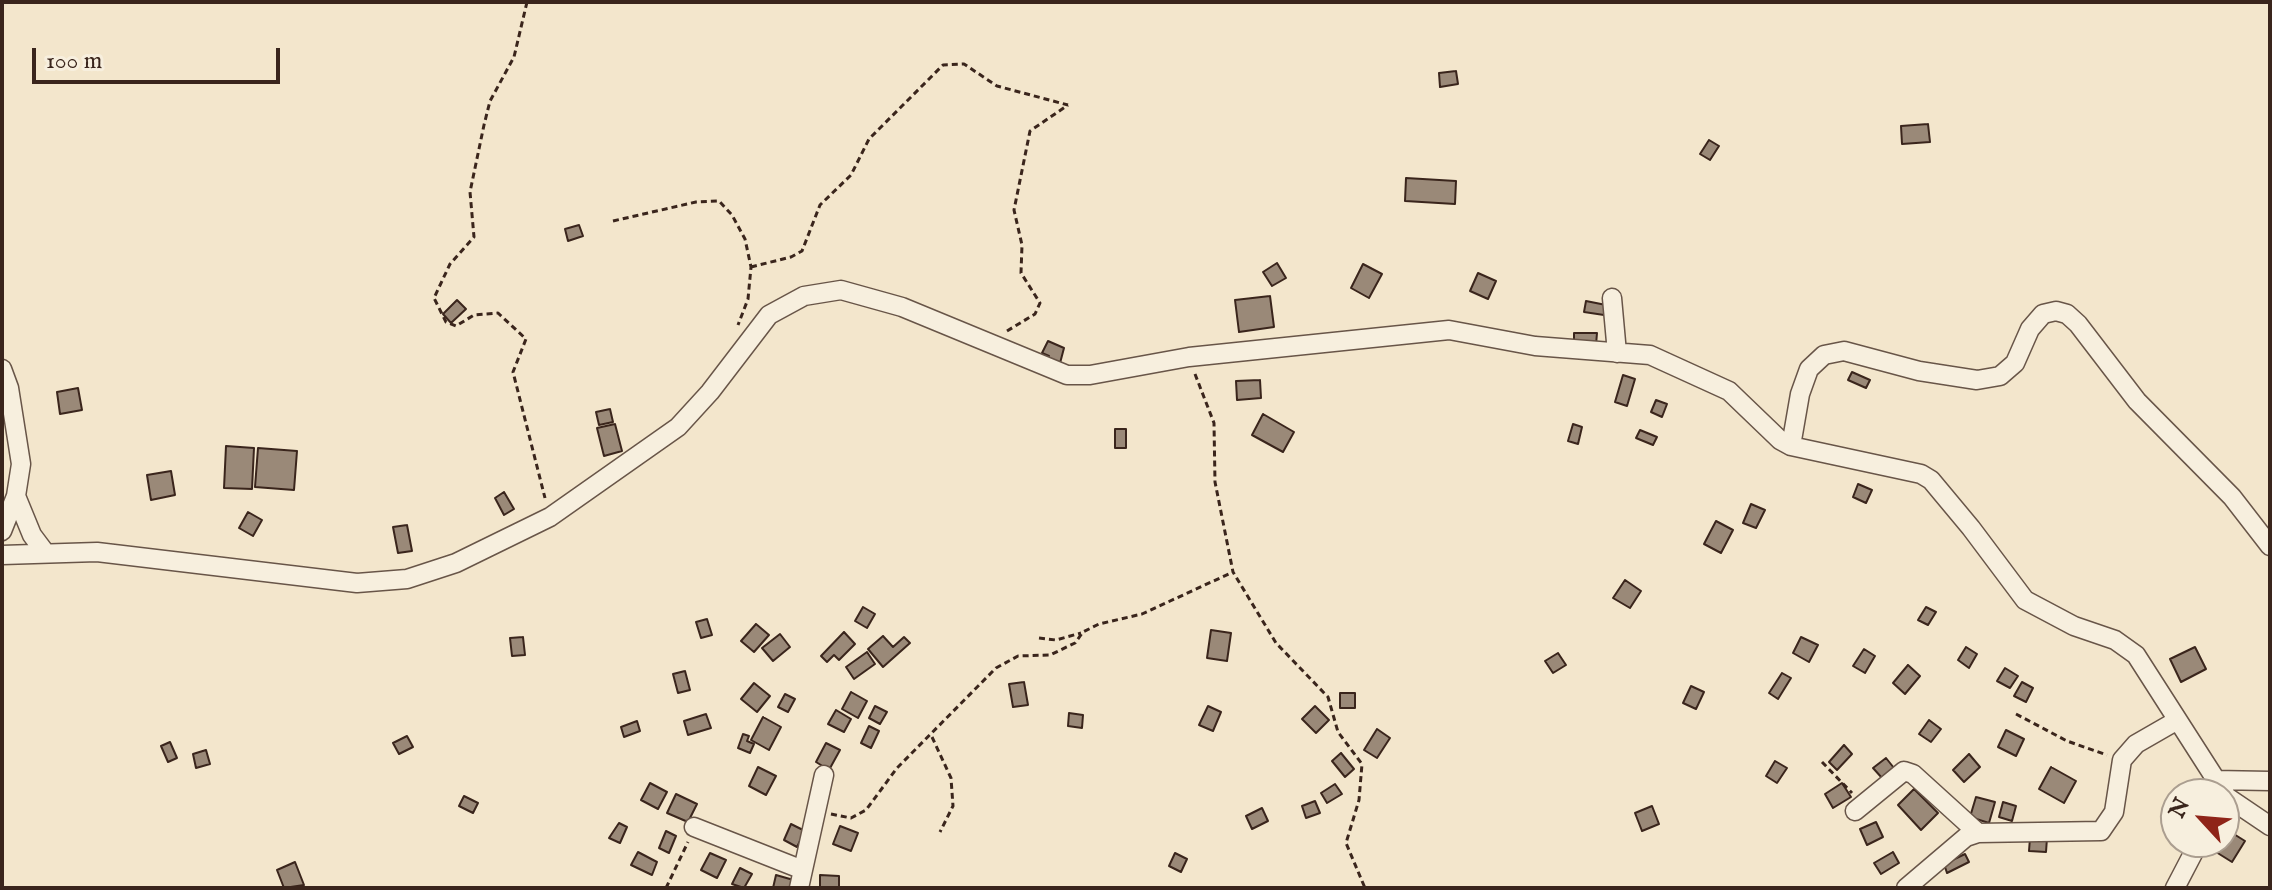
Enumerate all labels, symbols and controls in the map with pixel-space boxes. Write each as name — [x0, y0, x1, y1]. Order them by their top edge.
scale bar — [36, 32, 284, 82]
text: 100 m — [46, 46, 102, 77]
north arrow — [2160, 778, 2240, 858]
text: N — [2163, 794, 2197, 823]

